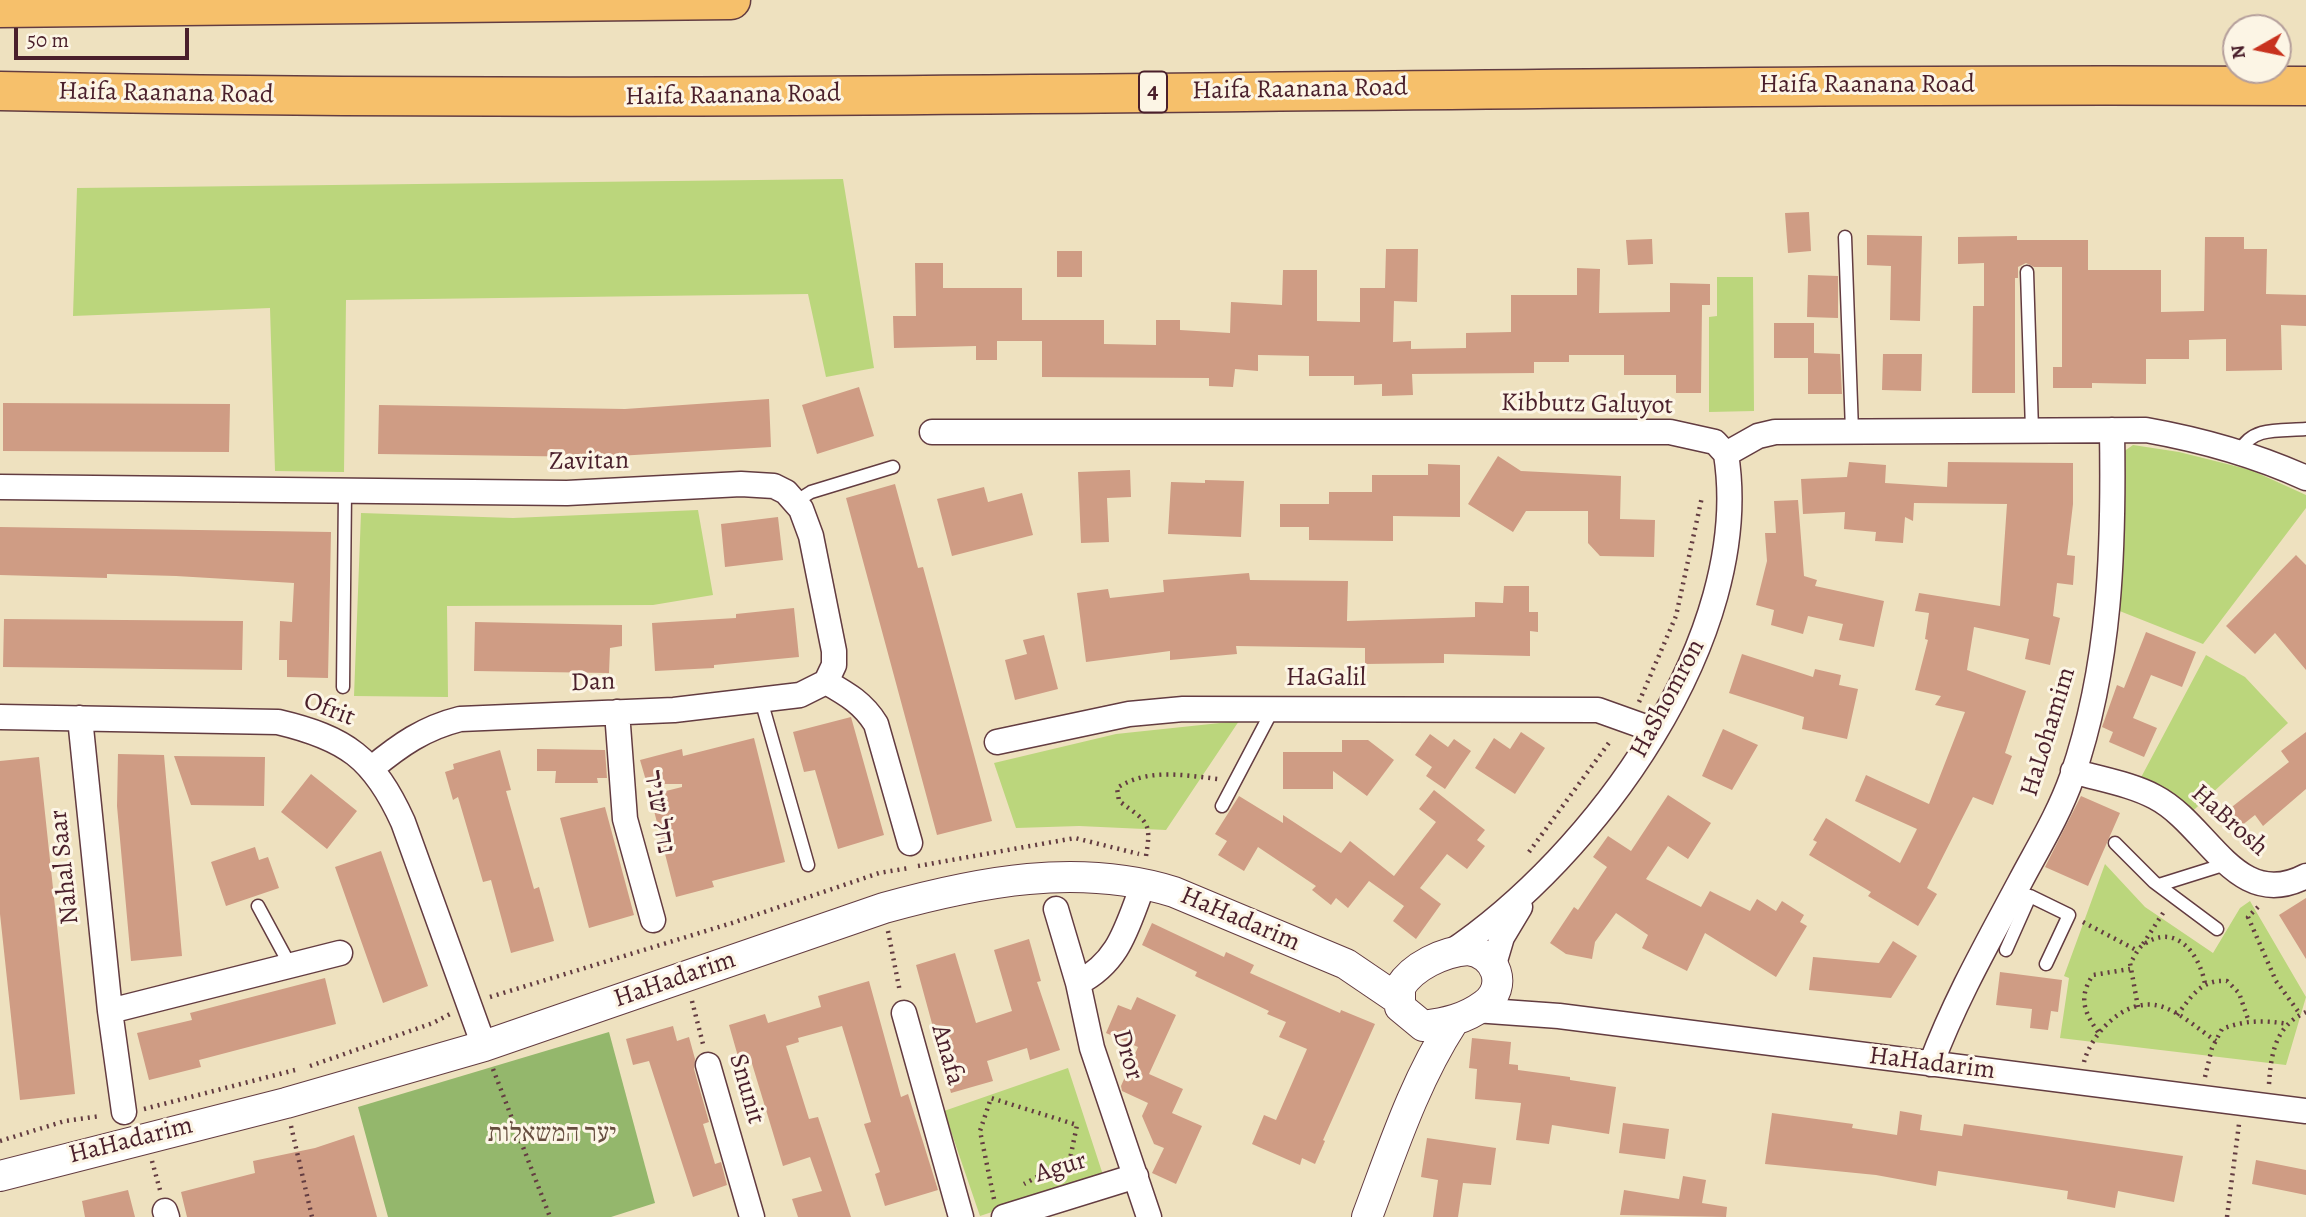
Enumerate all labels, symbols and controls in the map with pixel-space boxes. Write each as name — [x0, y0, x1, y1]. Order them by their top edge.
scale bar — [18, 14, 192, 58]
north arrow — [2222, 14, 2292, 84]
text: 50 m — [27, 26, 69, 54]
text: N — [2224, 43, 2252, 61]
street label: Haifa Raanana Road — [1759, 70, 1975, 102]
road number: 4 — [1139, 72, 1167, 112]
street label: Haifa Raanana Road — [1192, 73, 1408, 107]
street label: Haifa Raanana Road — [58, 77, 274, 111]
street label: Haifa Raanana Road — [625, 79, 841, 113]
street label: Kibbutz Galuyot — [1501, 388, 1673, 422]
street label: Zavitan — [549, 446, 629, 478]
street label: HaShomron — [1624, 634, 1712, 764]
street label: HaGalil — [1286, 663, 1366, 695]
street label: HaLohamim — [2015, 664, 2083, 800]
street label: Dan — [570, 667, 616, 699]
street label: Ofrit — [299, 686, 359, 734]
street label: נחל שניר — [635, 768, 681, 856]
street label: HaBrosh — [2184, 778, 2274, 864]
street label: Nahal Saar — [43, 808, 87, 926]
street label: HaHadarim — [1176, 881, 1304, 959]
street label: HaHadarim — [610, 945, 740, 1015]
street label: Anafa — [924, 1021, 970, 1089]
street label: Dror — [1105, 1026, 1149, 1084]
street label: HaHadarim — [1867, 1041, 1997, 1087]
street label: Snunit — [721, 1050, 771, 1128]
street label: HaHadarim — [66, 1111, 196, 1171]
park label: יער המשאלות — [488, 1119, 616, 1151]
street label: Agur — [1031, 1145, 1091, 1191]

